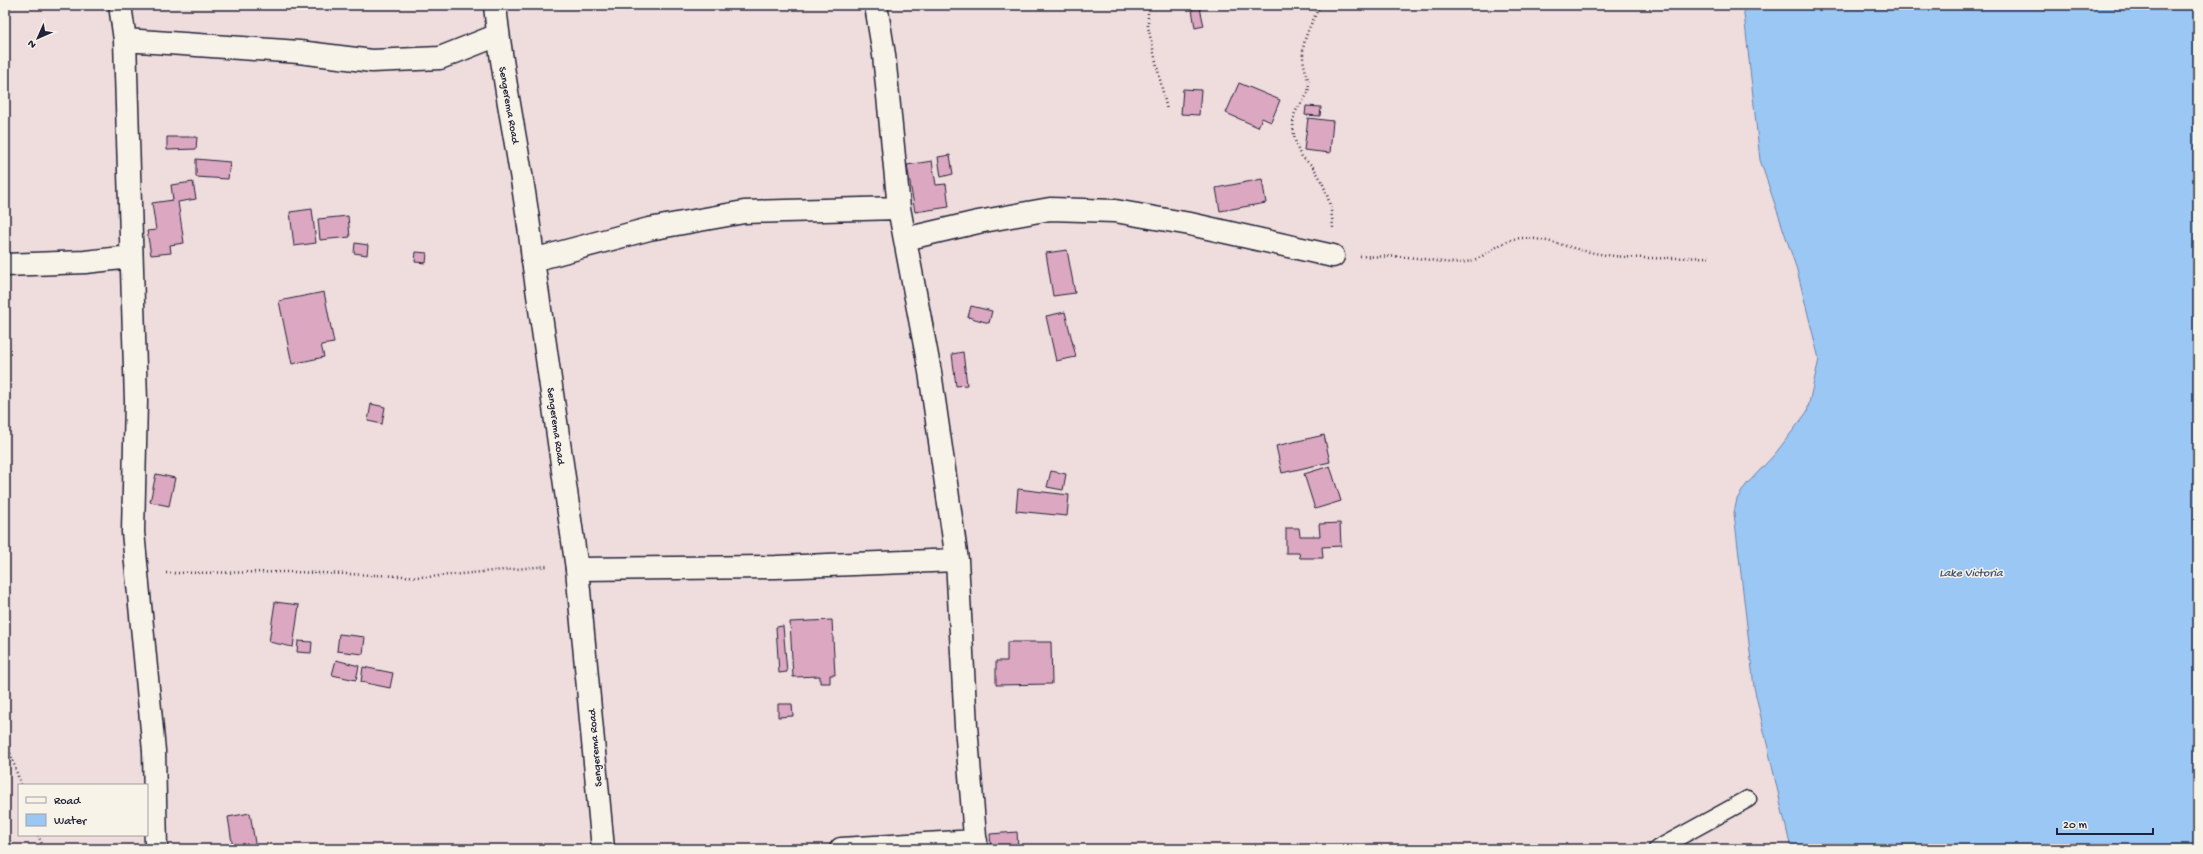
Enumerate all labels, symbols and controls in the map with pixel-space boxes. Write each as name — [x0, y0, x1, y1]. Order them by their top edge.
north arrow — [18, 18, 58, 58]
text: N — [26, 37, 39, 50]
street label: Sengerema Road — [495, 66, 521, 146]
street label: Sengerema Road — [544, 387, 567, 467]
water label: Lake Victoria — [1939, 567, 2004, 581]
street label: Sengerema Road — [586, 707, 605, 787]
legend — [18, 784, 148, 836]
text: Road — [54, 795, 81, 809]
scale bar — [2057, 810, 2153, 836]
text: Water — [54, 815, 88, 829]
text: 20 m — [2063, 819, 2088, 833]

